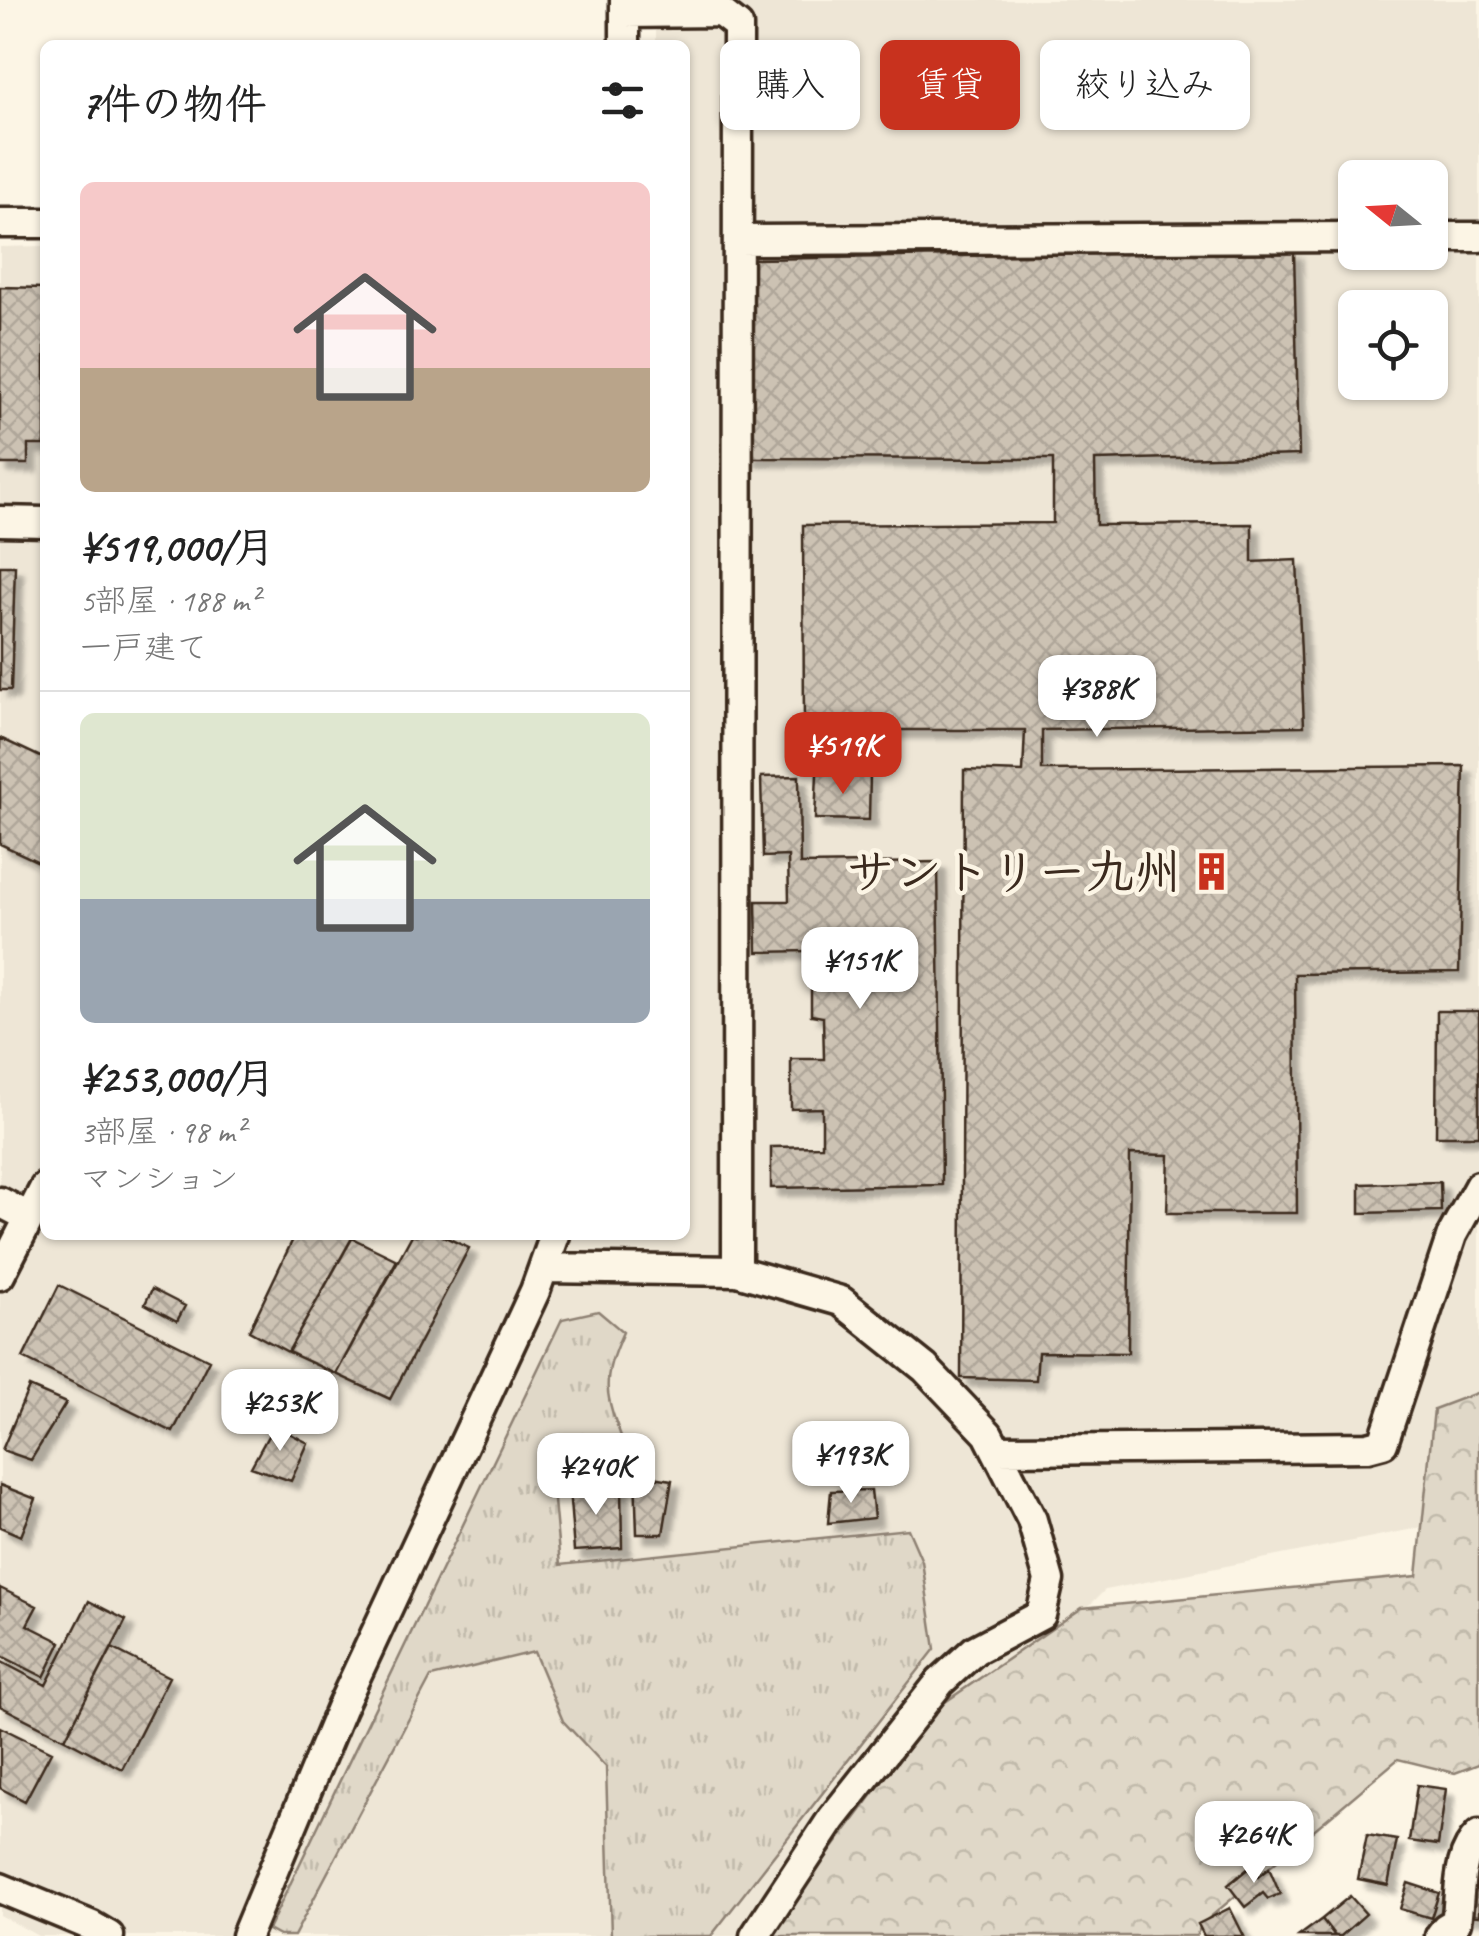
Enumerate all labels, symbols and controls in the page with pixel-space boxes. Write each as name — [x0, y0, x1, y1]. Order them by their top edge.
chip: 購入 — [720, 40, 860, 130]
chip: 賃貸 — [880, 40, 1020, 130]
chip: 絞り込み — [1040, 40, 1250, 130]
icon: filters — [595, 73, 650, 128]
text: 7件の物件 — [80, 78, 267, 131]
north arrow — [1338, 160, 1448, 270]
map controls — [1338, 160, 1448, 400]
icon: home — [275, 247, 455, 427]
button: locate — [1338, 290, 1448, 400]
text: ¥519,000/月 — [80, 521, 275, 574]
text: 5部屋 · 188 m² — [80, 580, 259, 621]
text: 一戸建て — [80, 627, 208, 668]
pin: ¥388K — [1027, 655, 1167, 740]
text: ¥388K — [1060, 667, 1134, 708]
pin: ¥519K — [773, 712, 913, 797]
text: ¥519K — [807, 724, 879, 765]
icon: home — [275, 778, 455, 958]
place label: サントリー九州 — [846, 842, 1182, 902]
building icon: サントリー九州 — [1191, 851, 1233, 893]
pin: ¥151K — [790, 927, 930, 1012]
text: ¥151K — [823, 939, 897, 980]
text: ¥253,000/月 — [80, 1052, 276, 1105]
text: 3部屋 · 98 m² — [80, 1111, 245, 1152]
text: マンション — [80, 1158, 239, 1199]
pin: ¥253K — [210, 1369, 350, 1454]
text: ¥253K — [243, 1381, 317, 1422]
pin: ¥193K — [781, 1421, 921, 1506]
pin: ¥240K — [526, 1433, 666, 1518]
text: ¥193K — [814, 1433, 888, 1474]
text: ¥240K — [559, 1445, 633, 1486]
pin: ¥264K — [1184, 1801, 1324, 1886]
text: ¥264K — [1217, 1813, 1291, 1854]

